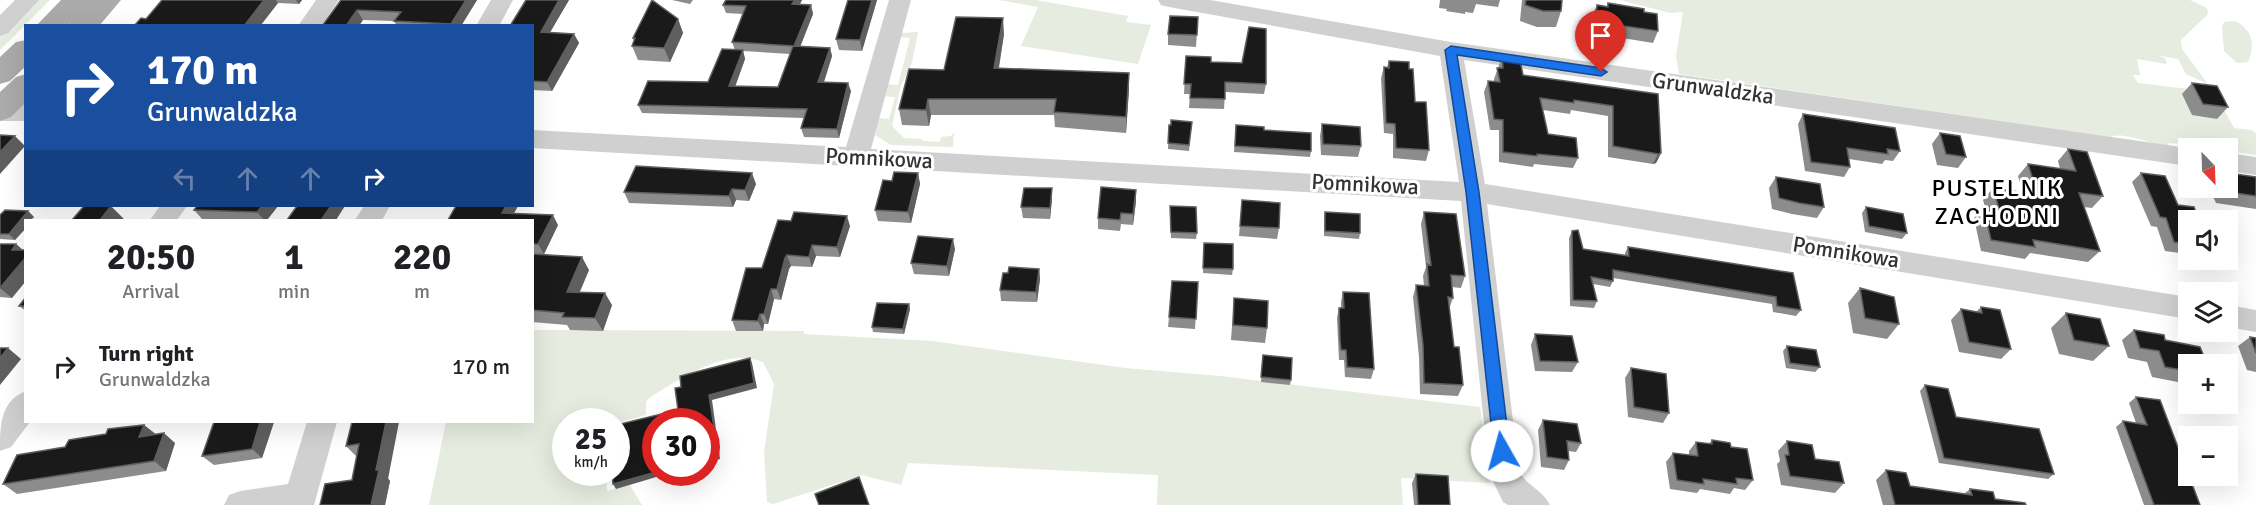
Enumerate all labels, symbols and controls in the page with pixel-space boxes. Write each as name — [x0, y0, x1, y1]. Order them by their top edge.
pin — [1575, 10, 1626, 72]
icon: arrive — [1584, 19, 1617, 52]
text: 170 m — [147, 45, 258, 96]
icon: right — [48, 48, 126, 126]
street label: Grunwaldzka — [1650, 66, 1776, 110]
text: Grunwaldzka — [147, 96, 298, 129]
north arrow — [2178, 138, 2238, 198]
map controls — [2178, 138, 2238, 486]
street label: Pomnikowa — [825, 142, 933, 174]
icon: left — [168, 162, 201, 195]
icon: ahead — [231, 162, 264, 195]
icon: ahead — [294, 162, 327, 195]
icon: right — [357, 162, 390, 195]
street label: Pomnikowa — [1311, 168, 1419, 200]
district label: PUSTELNIK ZACHODNI — [1931, 173, 2063, 231]
button: sound — [2178, 210, 2238, 270]
street label: Pomnikowa — [1791, 230, 1901, 274]
text: 20:50 — [107, 235, 195, 280]
text: 1 — [284, 235, 304, 280]
text: 220 — [393, 235, 451, 280]
text: Arrival — [122, 279, 180, 304]
text: min — [278, 279, 310, 304]
text: m — [414, 279, 430, 304]
button: layers — [2178, 282, 2238, 342]
text: Turn right — [99, 340, 194, 367]
icon: right — [48, 350, 81, 383]
text: 170 m — [452, 353, 510, 380]
button: + — [2178, 354, 2238, 414]
text: Grunwaldzka — [99, 367, 211, 392]
speed limit sign: 30 — [642, 408, 720, 486]
position arrow — [1470, 419, 1534, 483]
text: 25 — [575, 421, 607, 458]
button: − — [2178, 426, 2238, 486]
text: km/h — [574, 453, 608, 471]

